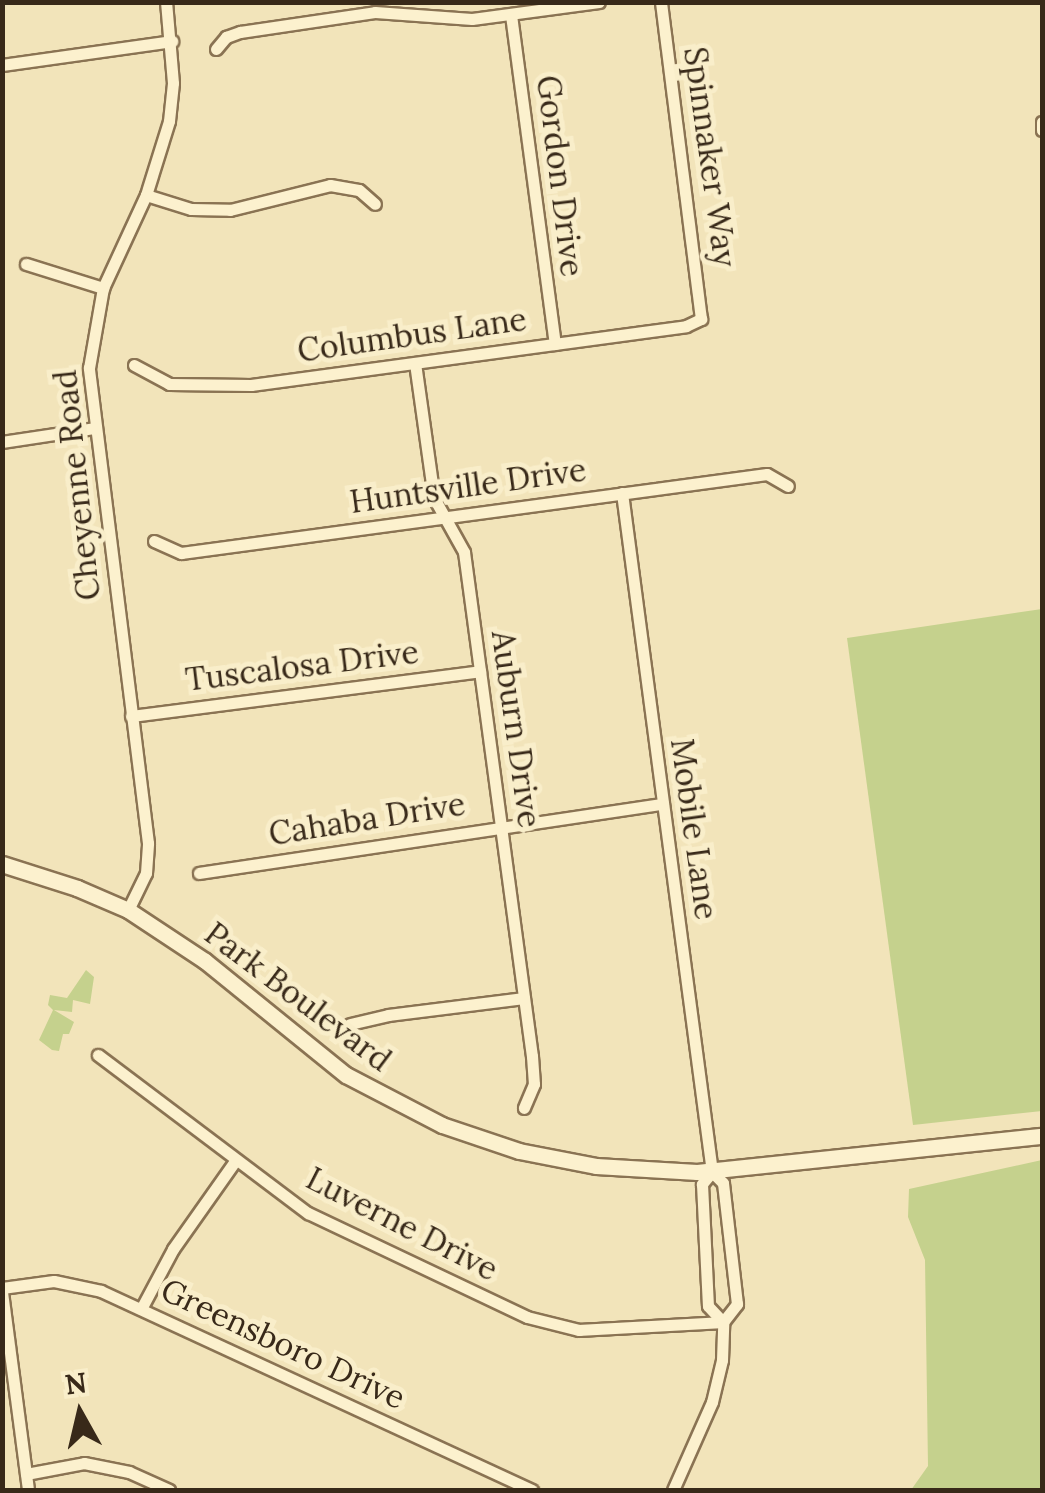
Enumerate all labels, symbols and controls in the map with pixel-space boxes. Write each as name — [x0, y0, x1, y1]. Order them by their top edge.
street label: Spinnaker Way — [676, 45, 744, 269]
street label: Gordon Drive — [529, 73, 591, 279]
street label: Columbus Lane — [295, 300, 529, 370]
street label: Cheyenne Road — [46, 368, 108, 602]
street label: Huntsville Drive — [347, 450, 589, 522]
street label: Auburn Drive — [483, 628, 549, 830]
street label: Tuscalosa Drive — [183, 633, 421, 699]
street label: Mobile Lane — [662, 736, 726, 922]
street label: Cahaba Drive — [266, 785, 468, 853]
street label: Park Boulevard — [197, 914, 399, 1080]
street label: Luverne Drive — [300, 1159, 504, 1289]
street label: Greensboro Drive — [155, 1271, 411, 1417]
north arrow — [30, 1363, 130, 1463]
text: N — [63, 1364, 89, 1403]

